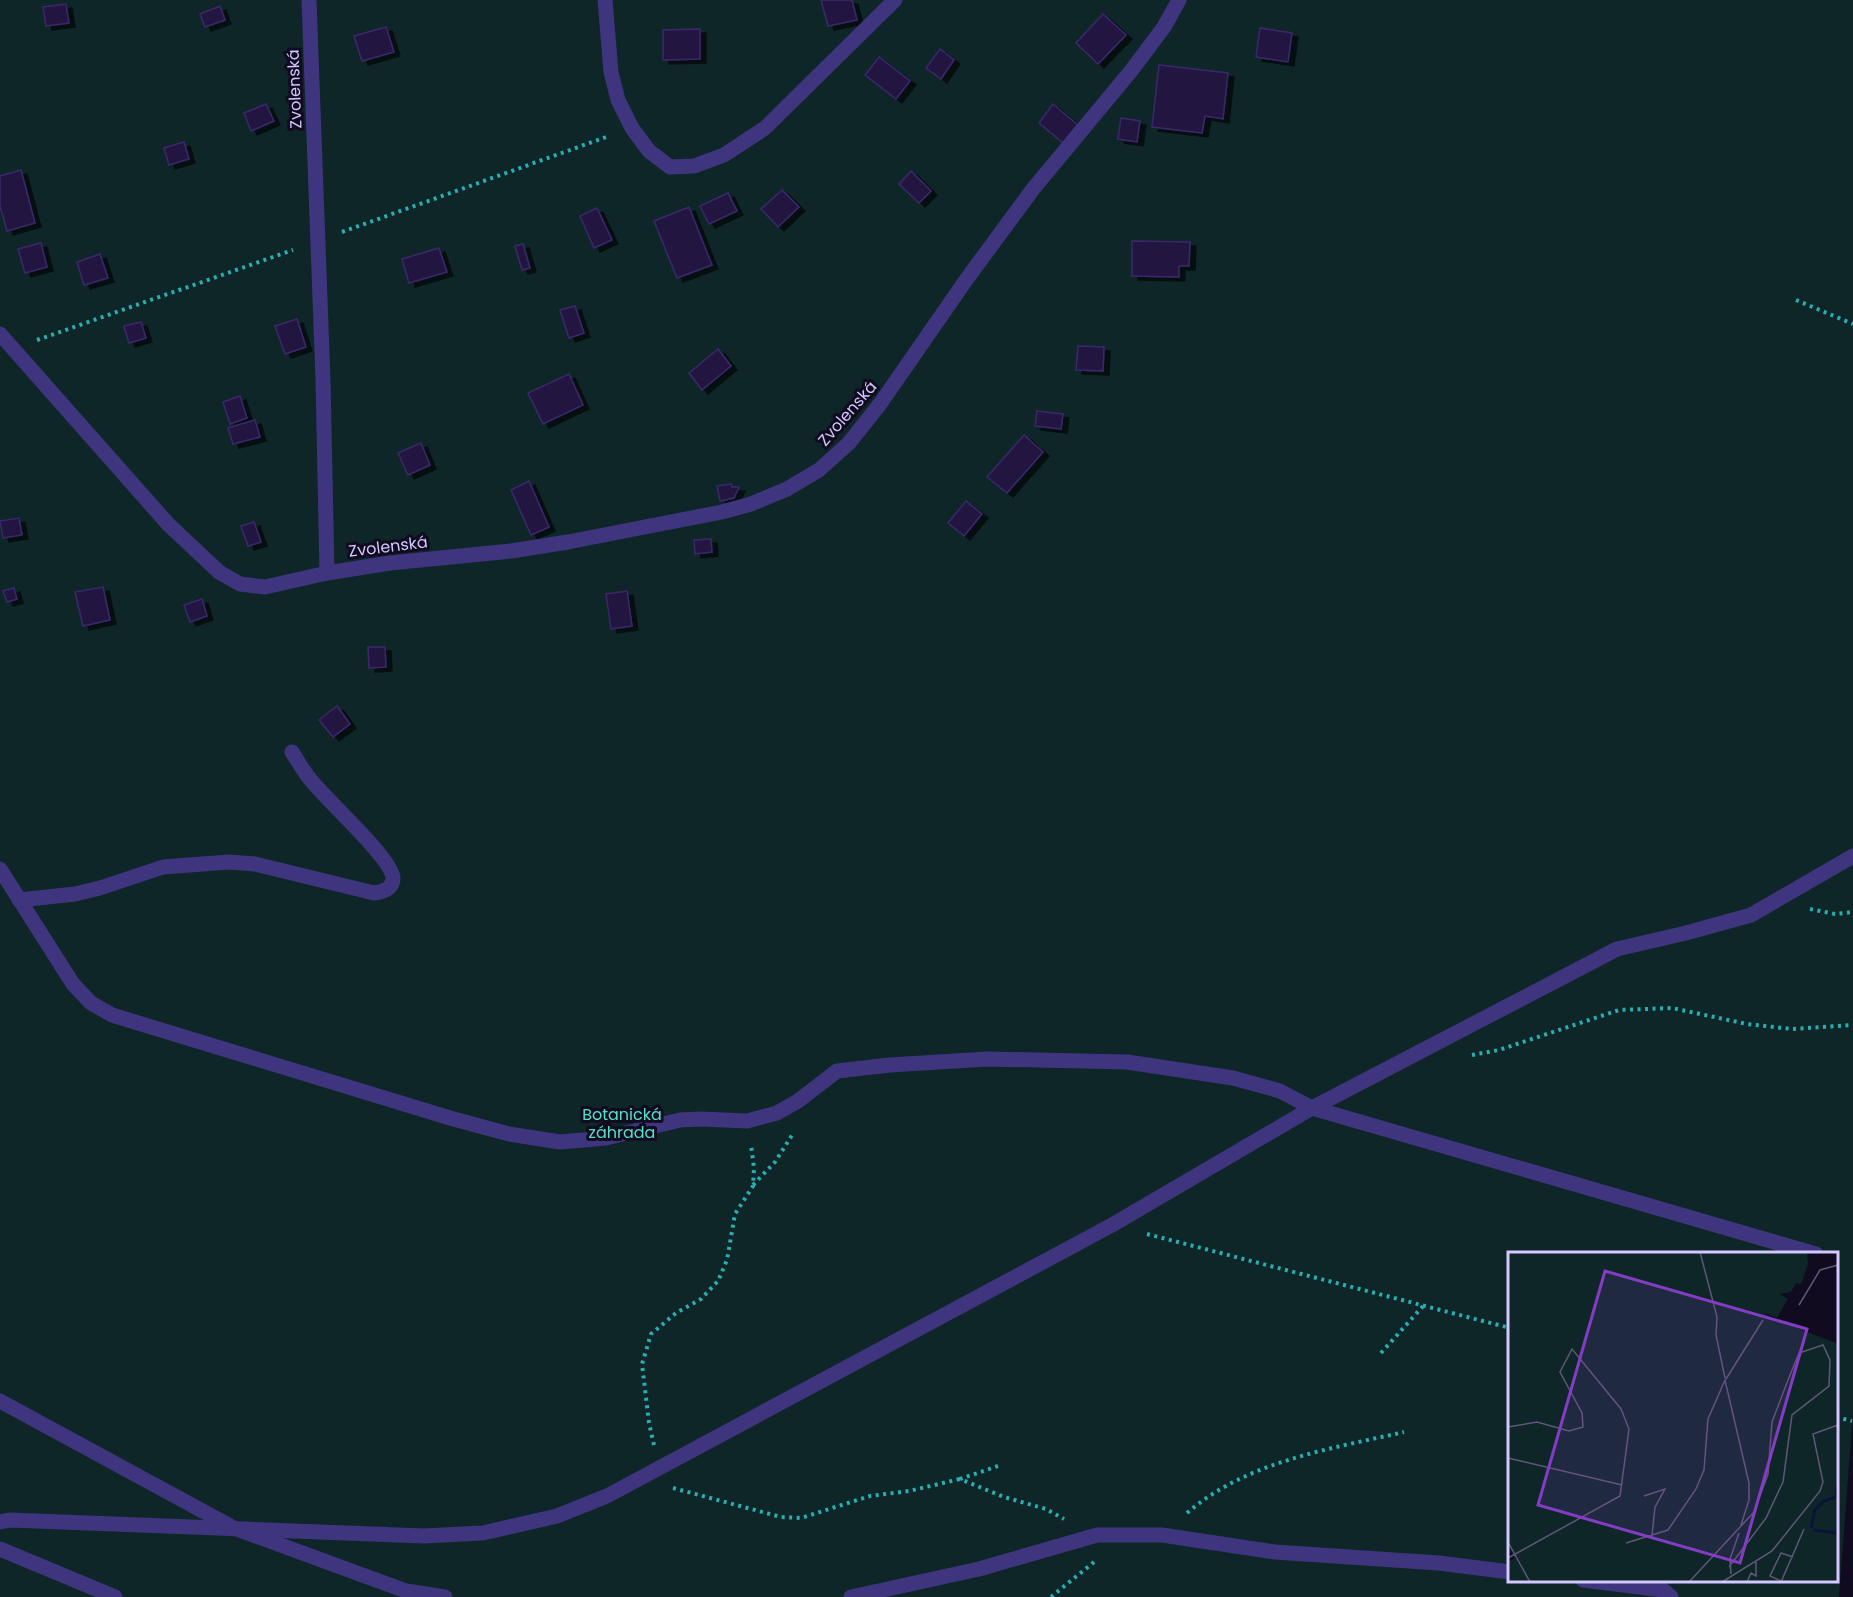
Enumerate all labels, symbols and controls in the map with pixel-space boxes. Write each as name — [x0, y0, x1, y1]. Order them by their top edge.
street label: Zvolenská — [282, 49, 307, 129]
street label: Zvolenská — [813, 376, 882, 451]
street label: Zvolenská — [347, 530, 429, 563]
park label: Botanická záhrada — [582, 1103, 662, 1144]
inset map — [1508, 1252, 1838, 1582]

